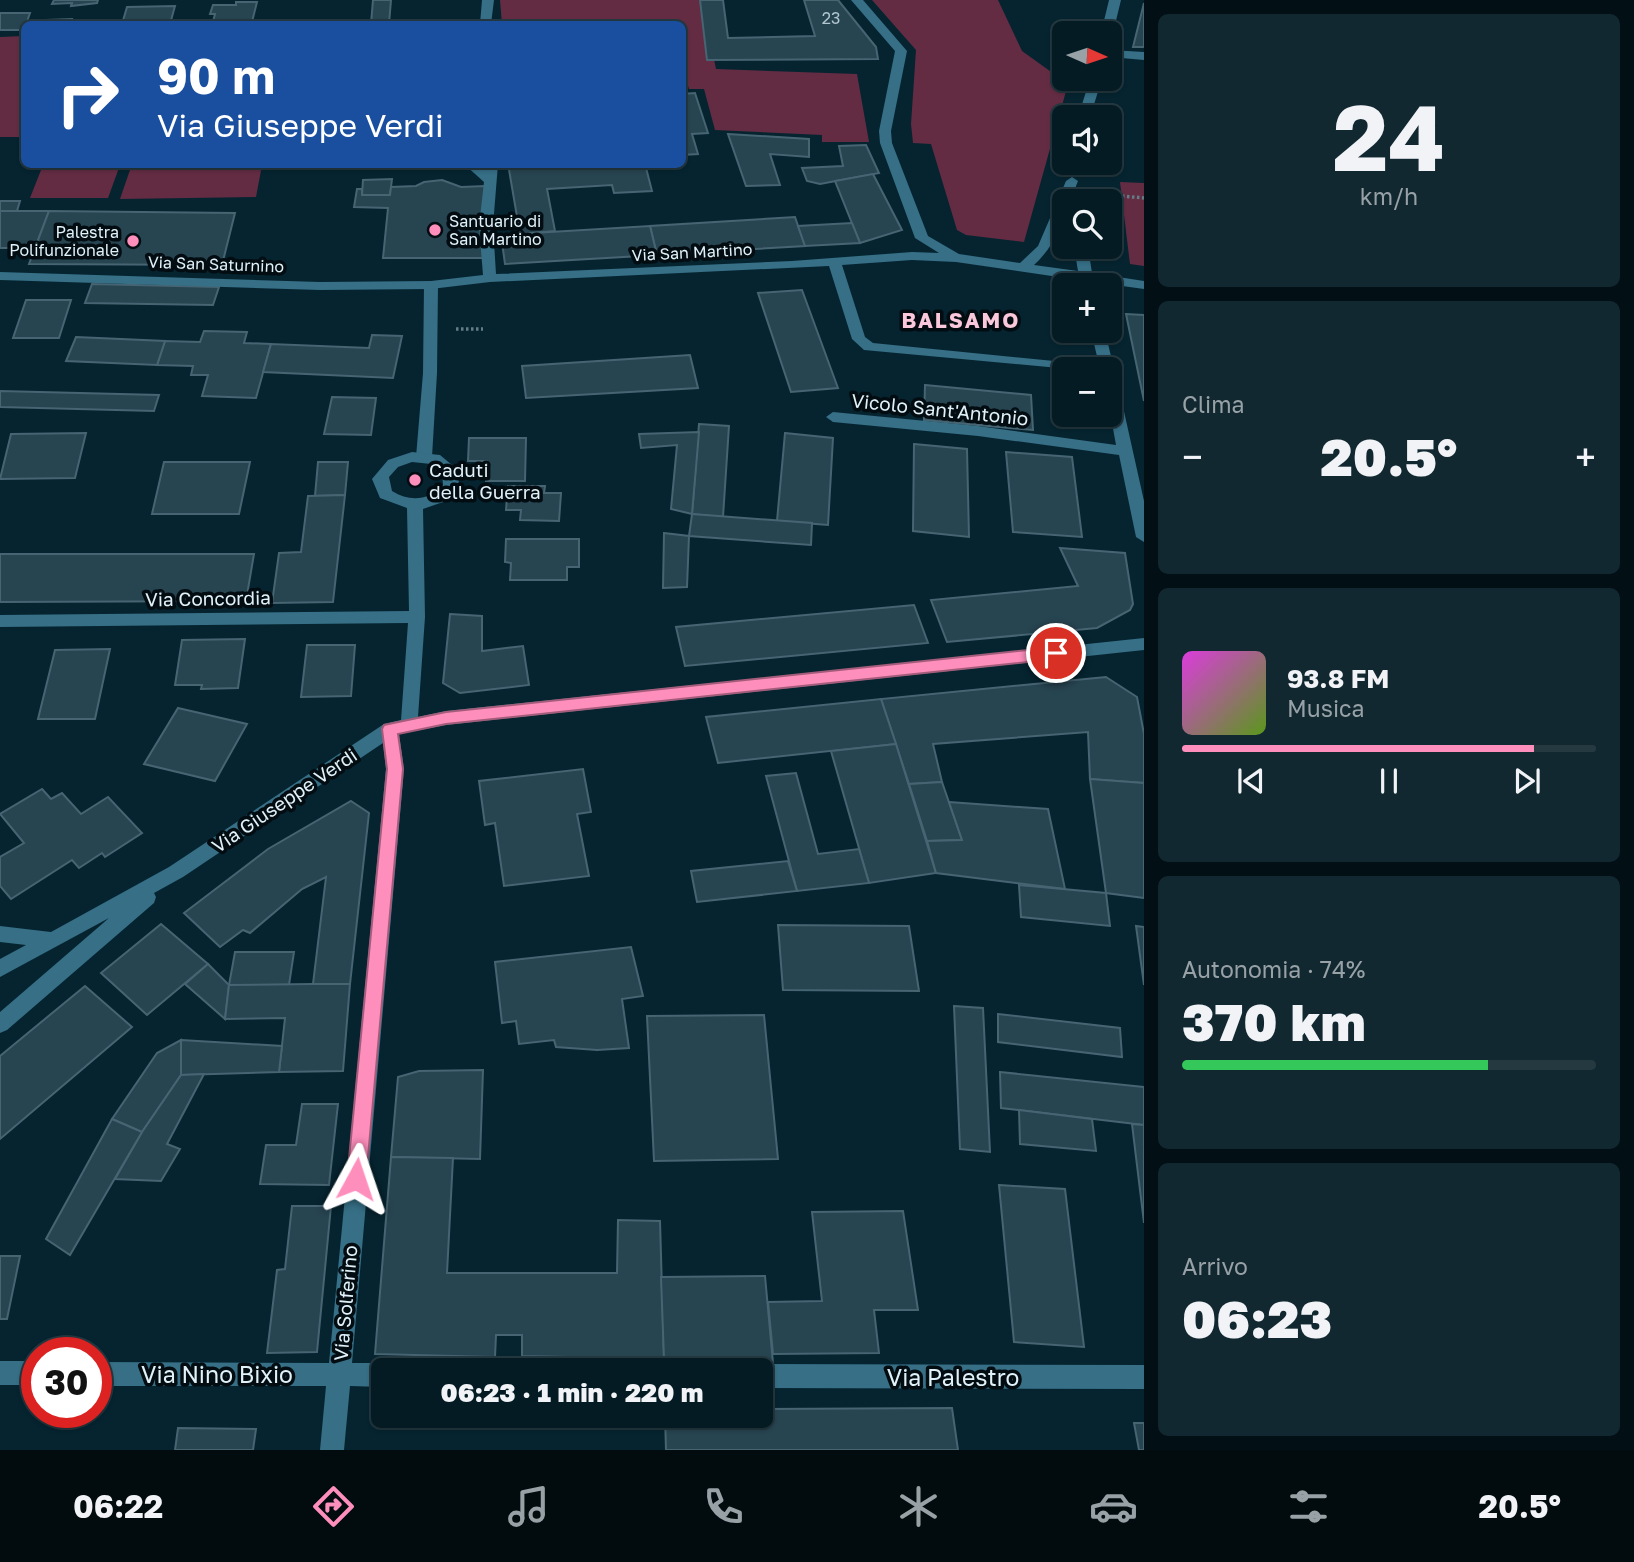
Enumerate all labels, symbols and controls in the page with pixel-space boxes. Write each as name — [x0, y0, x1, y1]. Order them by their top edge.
house number: 23 — [822, 8, 840, 28]
north arrow — [1052, 21, 1122, 91]
map controls — [1052, 21, 1122, 427]
text: 90 m — [157, 46, 275, 105]
icon: right — [42, 49, 133, 140]
text: 24 — [1333, 82, 1445, 191]
button: sound — [1052, 105, 1122, 175]
text: Via Giuseppe Verdi — [157, 106, 444, 144]
text: km/h — [1360, 182, 1418, 210]
button: search — [1052, 189, 1122, 259]
place label: Santuario di San Martino — [449, 211, 542, 249]
place label: Palestra Polifunzionale — [9, 222, 119, 260]
marker: Santuario di San Martino — [427, 222, 443, 238]
marker: Palestra Polifunzionale — [125, 233, 141, 249]
street label: Via San Martino — [631, 239, 753, 265]
street label: Via San Saturnino — [148, 252, 284, 276]
button: + — [1052, 273, 1122, 343]
district label: BALSAMO — [902, 307, 1020, 333]
button: − — [1052, 357, 1122, 427]
street label: Vicolo Sant'Antonio — [850, 388, 1030, 430]
text: Clima — [1182, 390, 1245, 418]
text: 20.5° — [1321, 425, 1457, 487]
text: − — [1182, 434, 1203, 479]
text: + — [1575, 434, 1596, 479]
place label: Caduti della Guerra — [429, 458, 541, 503]
marker: Caduti della Guerra — [407, 472, 423, 488]
street label: Via Concordia — [145, 585, 271, 611]
pin — [1026, 623, 1086, 683]
icon: arrive — [1037, 634, 1075, 672]
text: 93.8 FM — [1287, 663, 1389, 694]
text: Musica — [1287, 694, 1365, 722]
street label: Via Giuseppe Verdi — [207, 743, 361, 857]
icon: previous — [1232, 762, 1270, 800]
icon: pause — [1370, 762, 1408, 800]
icon: next — [1508, 762, 1546, 800]
text: Autonomia · 74% — [1182, 955, 1365, 983]
text: 370 km — [1182, 990, 1366, 1052]
position arrow — [319, 1142, 393, 1216]
street label: Via Solferino — [328, 1244, 362, 1362]
text: Arrivo — [1182, 1252, 1248, 1280]
text: 06:23 — [1182, 1287, 1332, 1349]
speed limit sign: 30 — [21, 1337, 112, 1428]
street label: Via Nino Bixio — [141, 1360, 293, 1388]
street label: Via Palestro — [887, 1363, 1019, 1391]
text: 06:23 · 1 min · 220 m — [441, 1377, 703, 1408]
icon: directions — [309, 1482, 358, 1531]
icon: music — [504, 1482, 553, 1531]
icon: phone — [699, 1482, 748, 1531]
icon: climate — [894, 1482, 943, 1531]
icon: car — [1089, 1482, 1138, 1531]
icon: filters — [1284, 1482, 1333, 1531]
text: 06:22 — [73, 1487, 163, 1525]
text: 20.5° — [1478, 1487, 1561, 1525]

